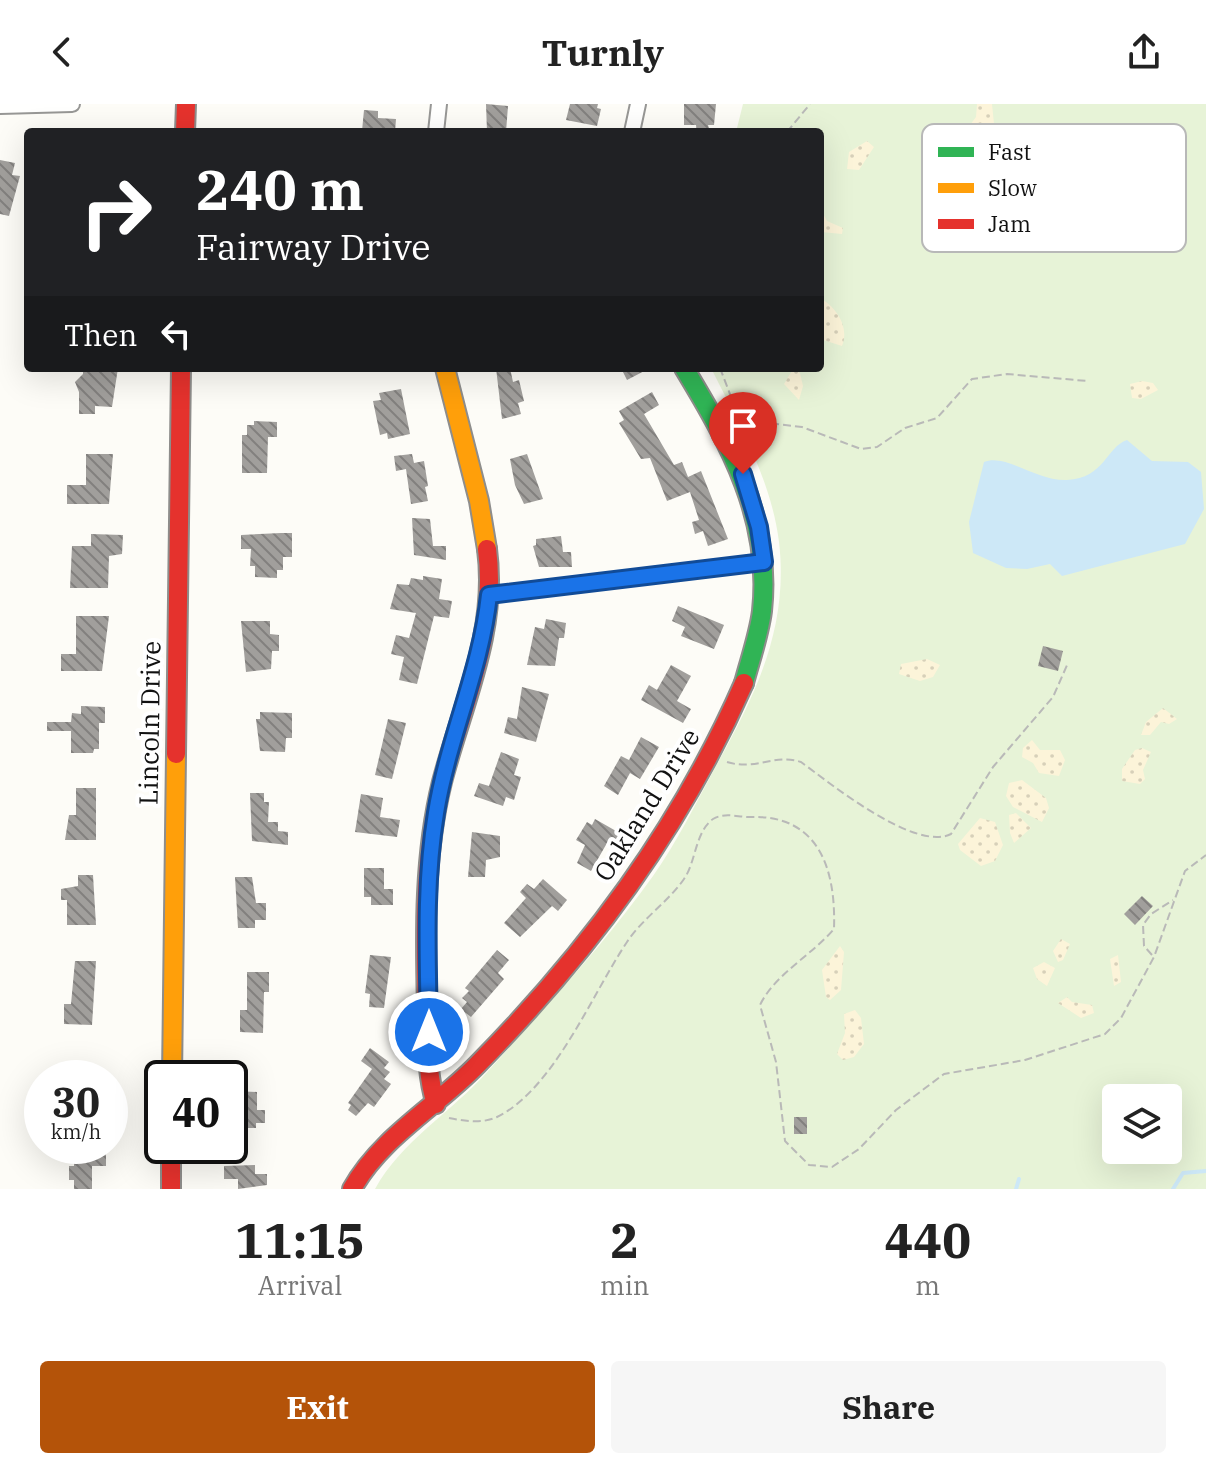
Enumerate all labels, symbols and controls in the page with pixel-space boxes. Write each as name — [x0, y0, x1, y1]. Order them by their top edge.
text: Turnly — [542, 29, 664, 76]
icon: back — [40, 30, 84, 74]
icon: share — [1122, 30, 1166, 74]
legend — [922, 124, 1186, 252]
text: Fast — [988, 137, 1031, 166]
text: 240 m — [196, 153, 364, 225]
icon: right — [64, 160, 168, 264]
text: Slow — [988, 173, 1037, 202]
text: Jam — [988, 209, 1031, 238]
text: Fairway Drive — [196, 223, 431, 270]
icon: left — [154, 312, 198, 356]
text: Then — [64, 315, 138, 354]
pin — [709, 392, 777, 474]
icon: arrive — [721, 404, 765, 448]
street label: Lincoln Drive — [131, 641, 167, 805]
street label: Oakland Drive — [586, 722, 707, 887]
position arrow — [387, 990, 471, 1074]
speed limit sign: 40 — [144, 1060, 248, 1164]
text: 30 — [52, 1076, 100, 1128]
map controls — [1102, 1084, 1182, 1164]
button: layers — [1102, 1084, 1182, 1164]
text: km/h — [51, 1118, 101, 1145]
text: 11:15 — [235, 1209, 365, 1271]
text: 2 — [610, 1209, 639, 1271]
text: 440 — [885, 1209, 971, 1271]
text: Arrival — [258, 1268, 342, 1302]
text: min — [600, 1268, 649, 1302]
text: m — [915, 1268, 940, 1302]
button: Exit — [40, 1361, 595, 1453]
button: Share — [611, 1361, 1166, 1453]

